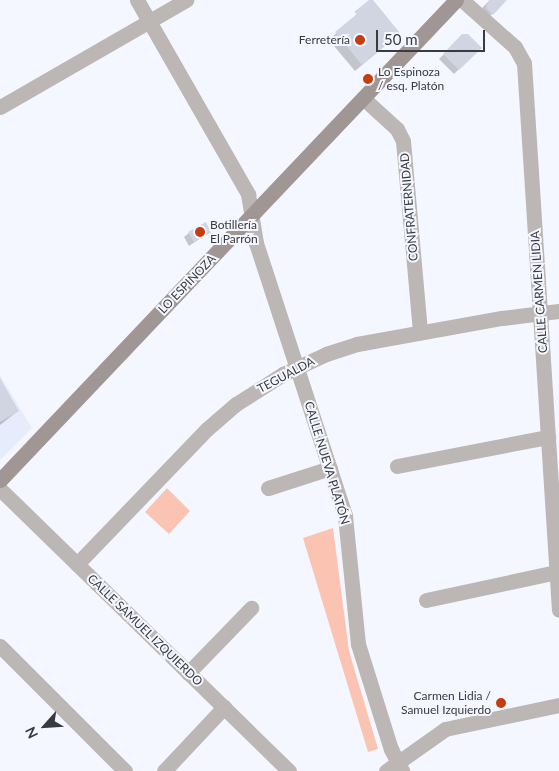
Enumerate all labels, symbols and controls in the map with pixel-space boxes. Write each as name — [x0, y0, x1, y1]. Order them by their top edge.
scale bar — [379, 20, 488, 52]
text: 50 m — [384, 30, 418, 48]
place label: Ferretería — [299, 33, 350, 47]
marker: Ferretería — [354, 34, 366, 46]
place label: Lo Espinoza / esq. Platón — [378, 65, 444, 93]
marker: Lo Espinoza / esq. Platón — [362, 73, 374, 85]
street label: CONFRATERNIDAD — [397, 152, 421, 262]
place label: Botillería El Parrón — [210, 218, 258, 246]
marker: Botillería El Parrón — [194, 226, 206, 238]
street label: CALLE CARMEN LIDIA — [528, 230, 550, 354]
street label: LO ESPINOZA — [155, 252, 219, 316]
street label: TEGUALDA — [255, 354, 317, 396]
street label: CALLE NUEVA PLATÓN — [301, 400, 353, 526]
street label: CALLE SAMUEL IZQUIERDO — [84, 571, 206, 689]
place label: Carmen Lidia / Samuel Izquierdo — [401, 689, 491, 717]
marker: Carmen Lidia / Samuel Izquierdo — [495, 697, 507, 709]
north arrow — [20, 701, 70, 751]
text: N — [21, 724, 41, 741]

